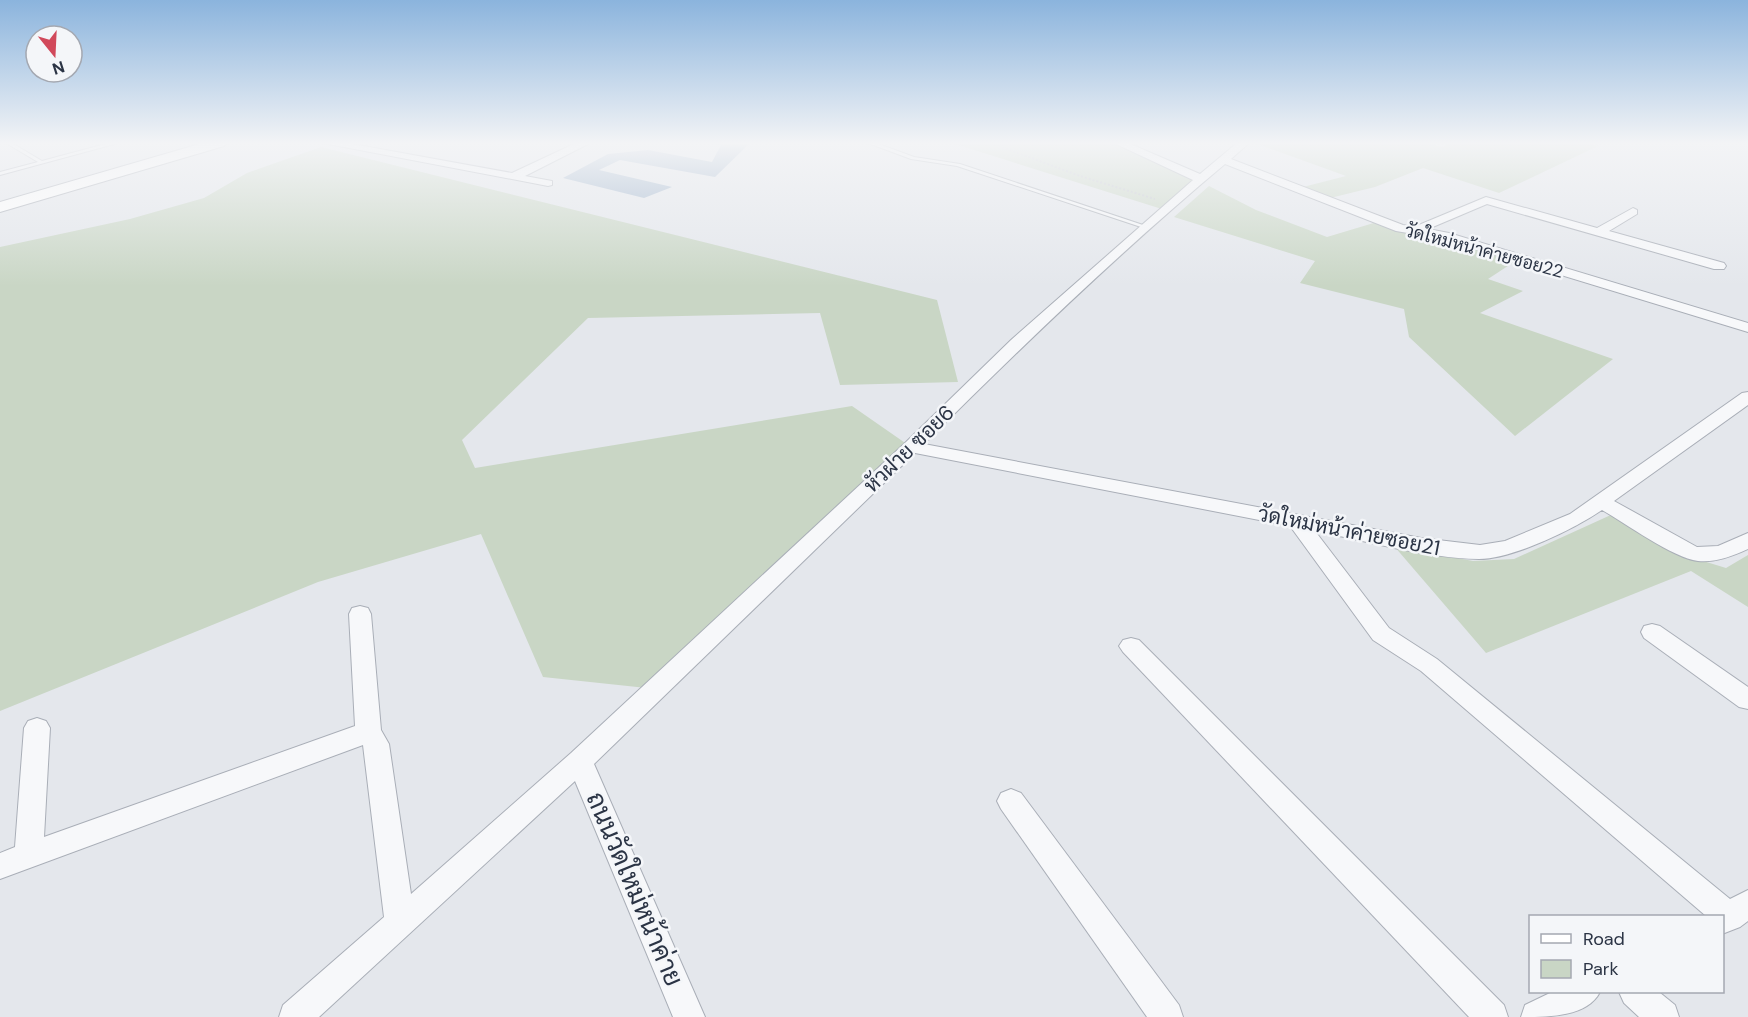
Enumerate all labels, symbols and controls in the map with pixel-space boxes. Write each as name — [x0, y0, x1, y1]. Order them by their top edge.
north arrow — [24, 24, 84, 84]
text: N — [50, 56, 67, 80]
street label: วัดใหม่หน้าค่ายซอย22 — [1402, 217, 1566, 284]
street label: หัวฝาย ซอย6 — [858, 399, 960, 499]
street label: วัดใหม่หน้าค่ายซอย21 — [1255, 500, 1443, 562]
street label: ถนนวัดใหม่หน้าค่าย — [579, 787, 691, 991]
legend — [1529, 915, 1724, 993]
text: Road — [1583, 927, 1625, 951]
text: Park — [1583, 957, 1619, 981]

